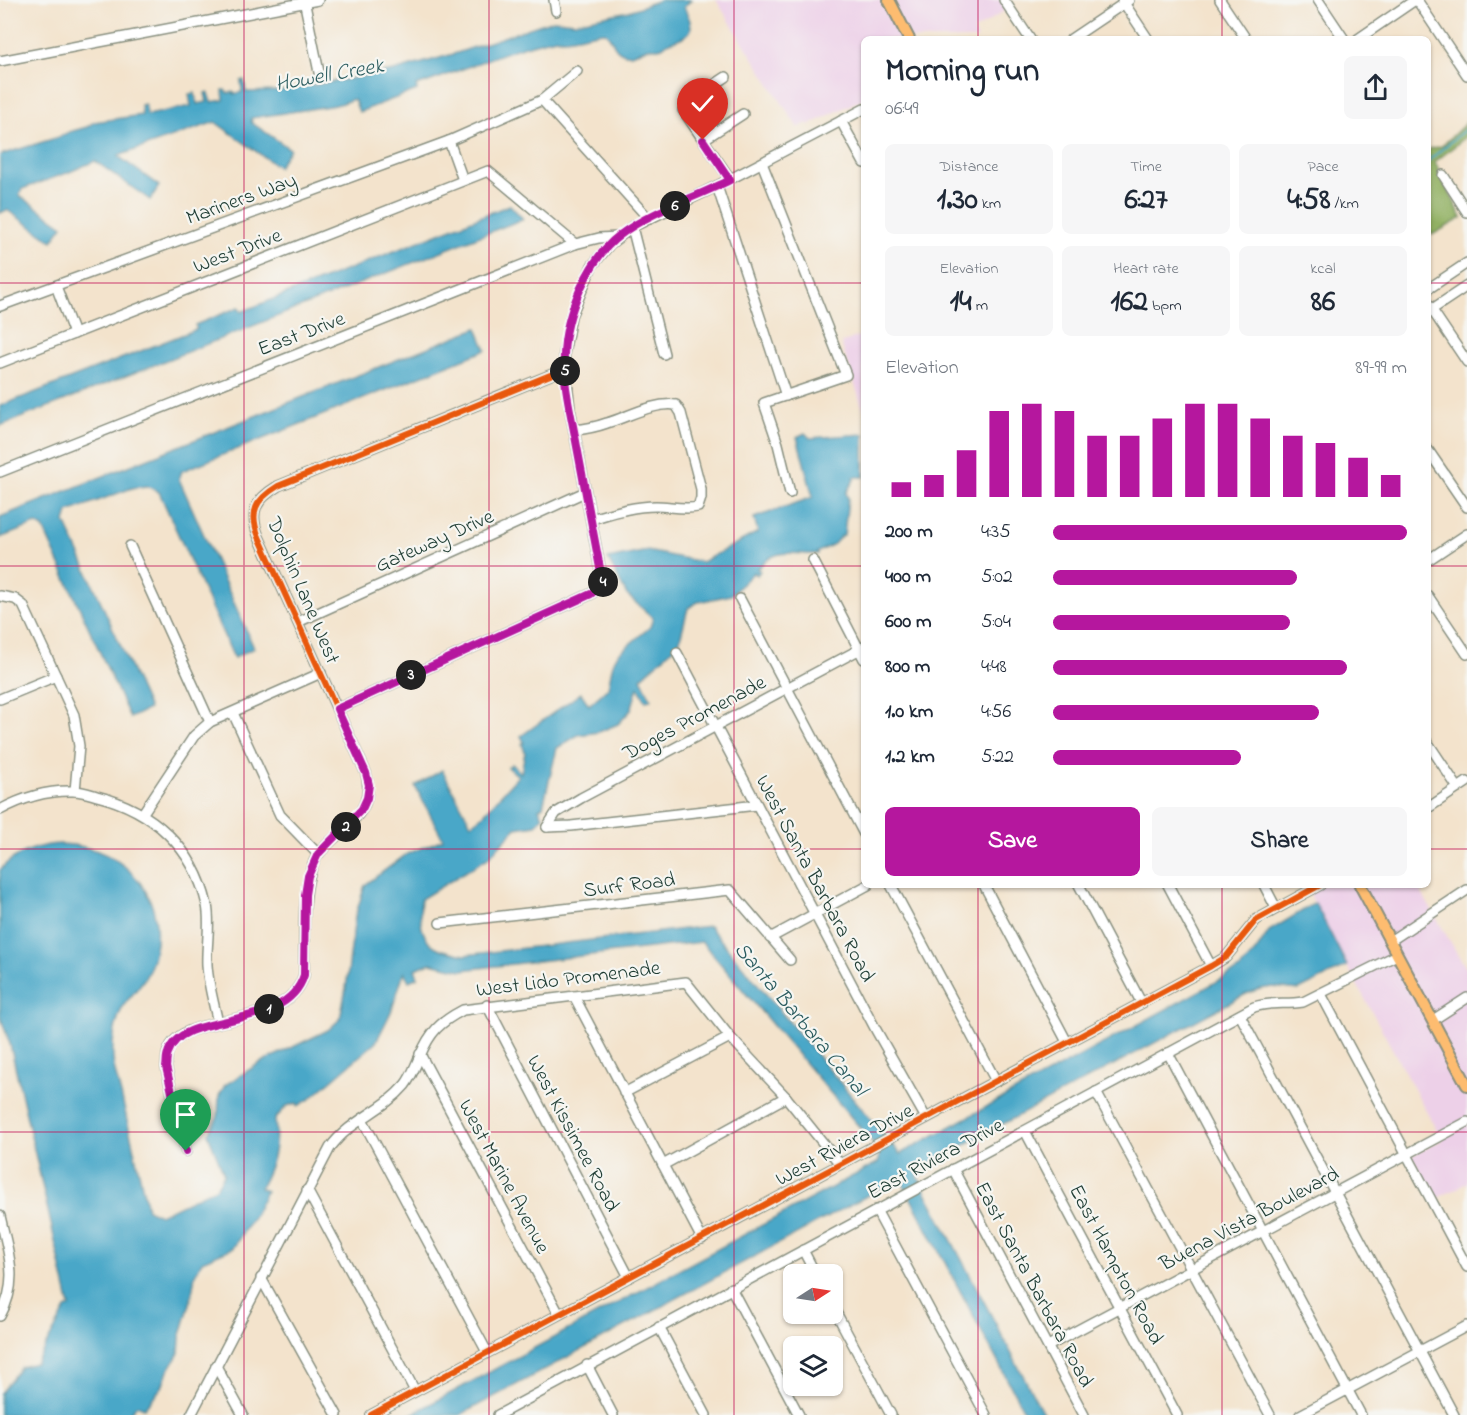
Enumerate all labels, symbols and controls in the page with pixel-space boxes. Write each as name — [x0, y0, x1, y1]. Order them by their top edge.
text: Morning run — [885, 48, 1039, 96]
water label: Howell Creek — [273, 50, 388, 101]
button: share — [1344, 56, 1407, 119]
pin — [677, 78, 728, 140]
icon: check — [686, 87, 719, 120]
text: 06:49 — [885, 95, 918, 124]
text: Distance — [940, 155, 998, 179]
text: Time — [1130, 155, 1162, 179]
text: Pace — [1307, 155, 1339, 179]
street label: Mariners Way — [182, 166, 302, 236]
text: 1.30 — [937, 179, 978, 223]
text: 6:27 — [1124, 179, 1168, 223]
text: 4:58 — [1287, 179, 1330, 223]
pin: 6 — [660, 191, 690, 221]
text: km — [978, 192, 1001, 216]
text: /km — [1330, 192, 1359, 216]
text: 6 — [671, 194, 679, 218]
street label: West Drive — [189, 221, 287, 282]
text: Elevation — [940, 257, 998, 281]
text: Heart rate — [1113, 257, 1179, 281]
text: kcal — [1310, 257, 1336, 281]
text: 14 — [950, 281, 972, 325]
text: 162 — [1110, 281, 1148, 325]
text: 86 — [1311, 281, 1335, 325]
text: m — [972, 294, 988, 318]
text: bpm — [1148, 294, 1182, 318]
street label: East Drive — [254, 304, 350, 365]
text: Elevation — [885, 354, 959, 383]
text: 89–99 m — [1355, 354, 1407, 383]
pin: 5 — [550, 356, 580, 386]
text: 5 — [560, 359, 570, 383]
street label: Gateway Drive — [371, 502, 500, 583]
street label: Dolphin Lane West — [257, 512, 347, 669]
text: 200 m — [885, 518, 933, 547]
text: 4:35 — [981, 518, 1011, 547]
text: 400 m — [885, 563, 931, 592]
text: 5:02 — [981, 563, 1013, 592]
pin: 4 — [588, 567, 618, 597]
text: 4 — [600, 570, 606, 594]
text: 600 m — [885, 608, 932, 637]
text: 5:04 — [981, 608, 1011, 637]
text: 800 m — [885, 653, 930, 682]
text: 4:48 — [981, 653, 1007, 682]
pin: 3 — [396, 660, 426, 690]
text: 3 — [408, 663, 414, 687]
street label: Doges Promenade — [617, 668, 773, 771]
text: 1.0 km — [885, 698, 933, 727]
text: 4:56 — [981, 698, 1011, 727]
text: 1.2 km — [885, 743, 935, 772]
text: 5:22 — [981, 743, 1014, 772]
street label: West Santa Barbara Road — [747, 770, 882, 988]
button: Save — [885, 807, 1140, 876]
button: Share — [1152, 807, 1407, 876]
pin: 2 — [331, 812, 361, 842]
text: 2 — [342, 815, 350, 839]
street label: Surf Road — [581, 865, 677, 907]
water label: Santa Barbara Canal — [725, 936, 876, 1106]
street label: West Lido Promenade — [475, 954, 663, 1006]
pin: 1 — [254, 994, 284, 1024]
text: 1 — [266, 997, 272, 1021]
street label: West Kissimee Road — [518, 1050, 626, 1218]
pin — [160, 1089, 211, 1151]
street label: West Marine Avenue — [450, 1094, 557, 1260]
street label: West Riviera Drive — [771, 1096, 920, 1195]
icon: arrive — [169, 1098, 202, 1131]
street label: East Riviera Drive — [862, 1111, 1010, 1208]
street label: Buena Vista Boulevard — [1154, 1160, 1345, 1280]
street label: East Santa Barbara Road — [966, 1177, 1100, 1393]
street label: East Hampton Road — [1060, 1180, 1170, 1351]
north arrow — [783, 1264, 843, 1324]
map controls — [783, 1264, 843, 1396]
button: layers — [783, 1336, 843, 1396]

